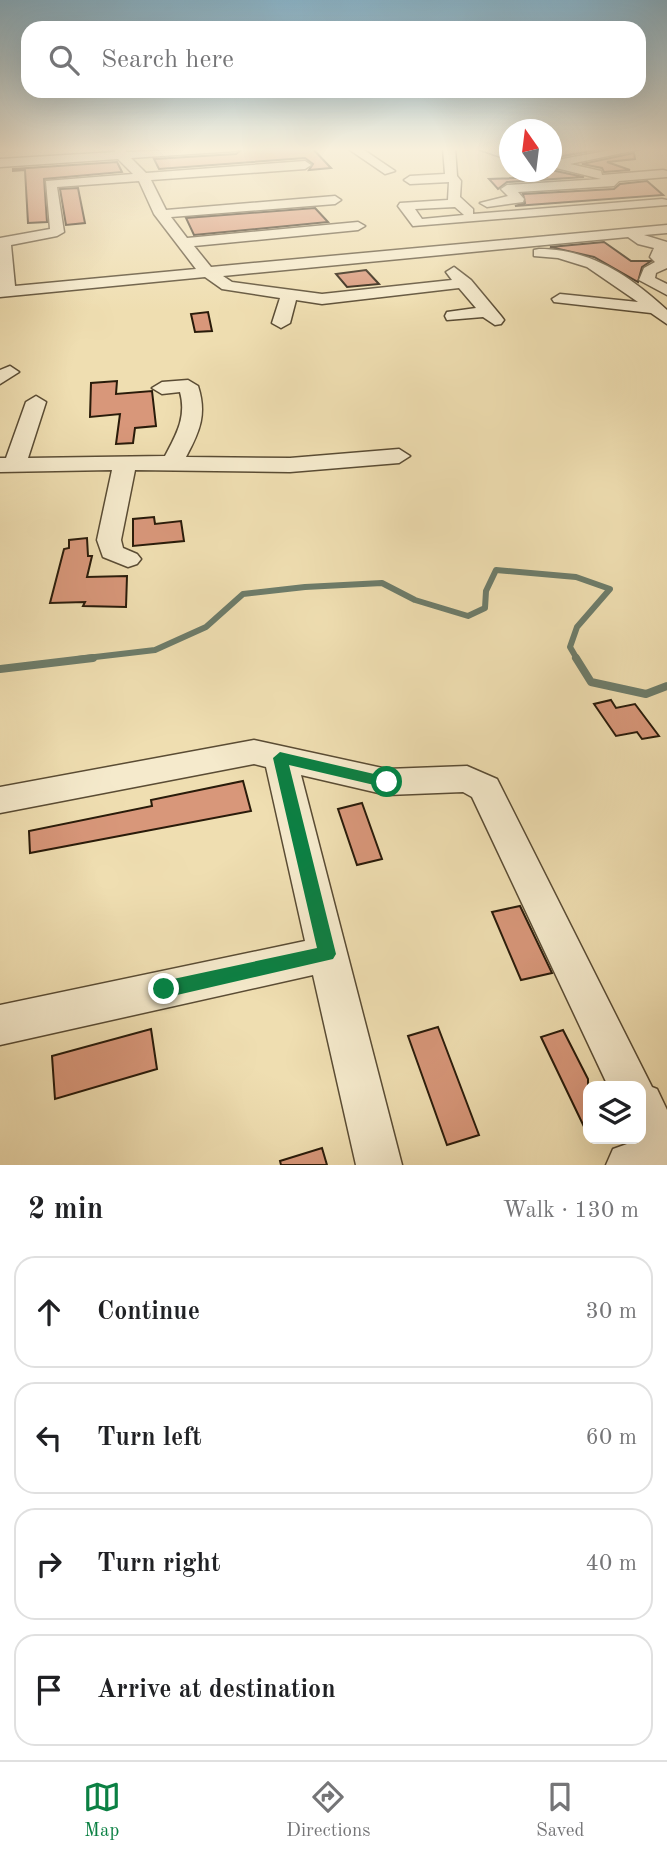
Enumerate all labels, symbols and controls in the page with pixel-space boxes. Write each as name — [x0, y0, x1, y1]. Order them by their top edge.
search box — [21, 21, 646, 98]
icon: search — [45, 41, 83, 79]
text: Search here — [101, 47, 234, 73]
north arrow — [499, 119, 562, 182]
route start — [371, 766, 402, 797]
route end — [148, 973, 179, 1004]
map controls — [583, 1081, 646, 1144]
button: layers — [583, 1081, 646, 1144]
text: 2 min — [28, 1195, 103, 1225]
text: Walk · 130 m — [503, 1199, 639, 1222]
icon: ahead — [30, 1293, 68, 1331]
text: Continue — [97, 1299, 200, 1325]
text: 30 m — [586, 1300, 637, 1323]
icon: left — [30, 1419, 68, 1457]
text: Turn left — [97, 1425, 202, 1451]
text: 60 m — [586, 1426, 637, 1449]
icon: right — [30, 1545, 68, 1583]
text: Turn right — [97, 1551, 220, 1577]
text: 40 m — [586, 1552, 637, 1575]
icon: arrive — [30, 1671, 68, 1709]
text: Arrive at destination — [97, 1677, 336, 1703]
tab: Map — [83, 1778, 121, 1843]
tab: Directions — [286, 1778, 371, 1843]
tab: Saved — [536, 1778, 584, 1843]

